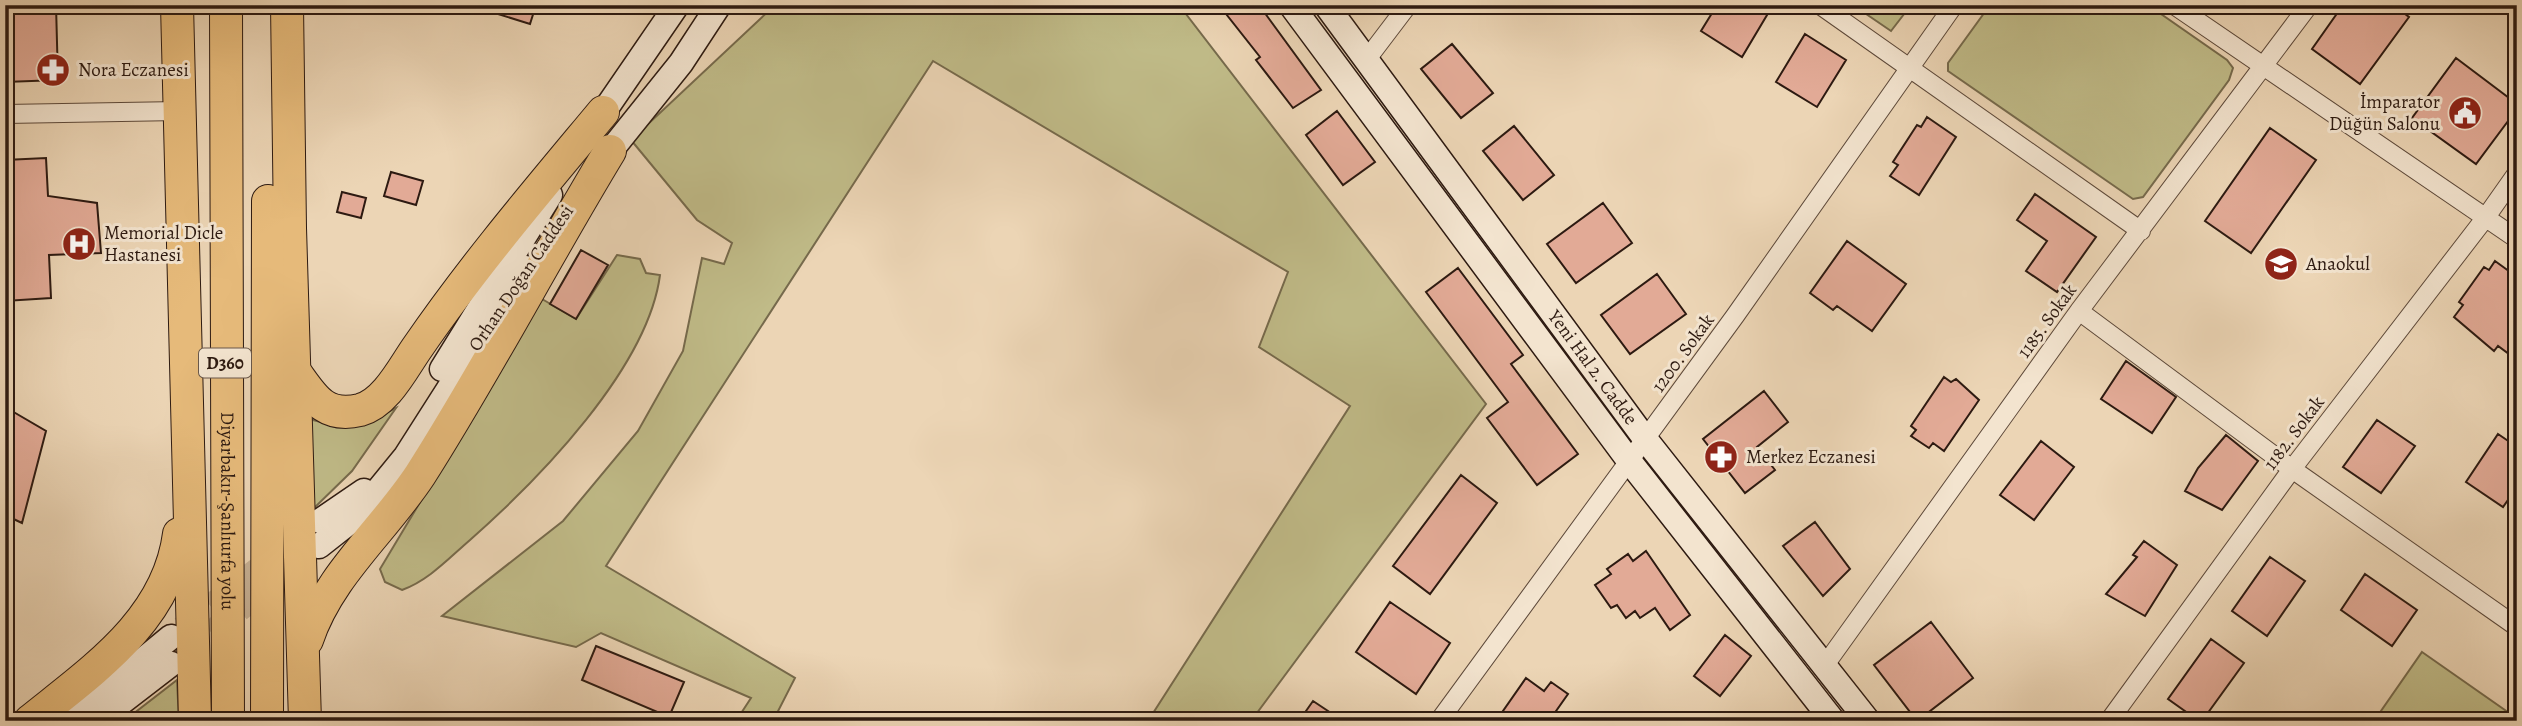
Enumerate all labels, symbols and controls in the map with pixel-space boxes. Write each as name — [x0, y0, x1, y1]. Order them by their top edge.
pharmacy icon: Nora Eczanesi — [34, 51, 72, 89]
place label: Nora Eczanesi — [78, 57, 189, 83]
place label: İmparator Düğün Salonu — [2329, 89, 2441, 137]
public building icon: İmparator Düğün Salonu — [2446, 94, 2484, 132]
street label: Orhan Doğan Caddesi — [462, 200, 580, 356]
place label: Memorial Dicle Hastanesi — [104, 220, 223, 268]
hospital icon: Memorial Dicle Hastanesi — [60, 225, 98, 263]
school or university icon: Anaokul — [2262, 245, 2300, 283]
place label: Anaokul — [2305, 251, 2370, 277]
street label: 1185. Sokak — [2011, 278, 2083, 363]
street label: Yeni Hal 2. Cadde — [1541, 304, 1644, 430]
street label: 1200. Sokak — [1646, 308, 1721, 398]
road number: D360 — [199, 348, 251, 377]
street label: 1182. Sokak — [2257, 390, 2331, 476]
street label: Diyarbakır-Şanlıurfa yolu — [214, 412, 241, 611]
pharmacy icon: Merkez Eczanesi — [1702, 438, 1740, 476]
place label: Merkez Eczanesi — [1746, 444, 1876, 470]

